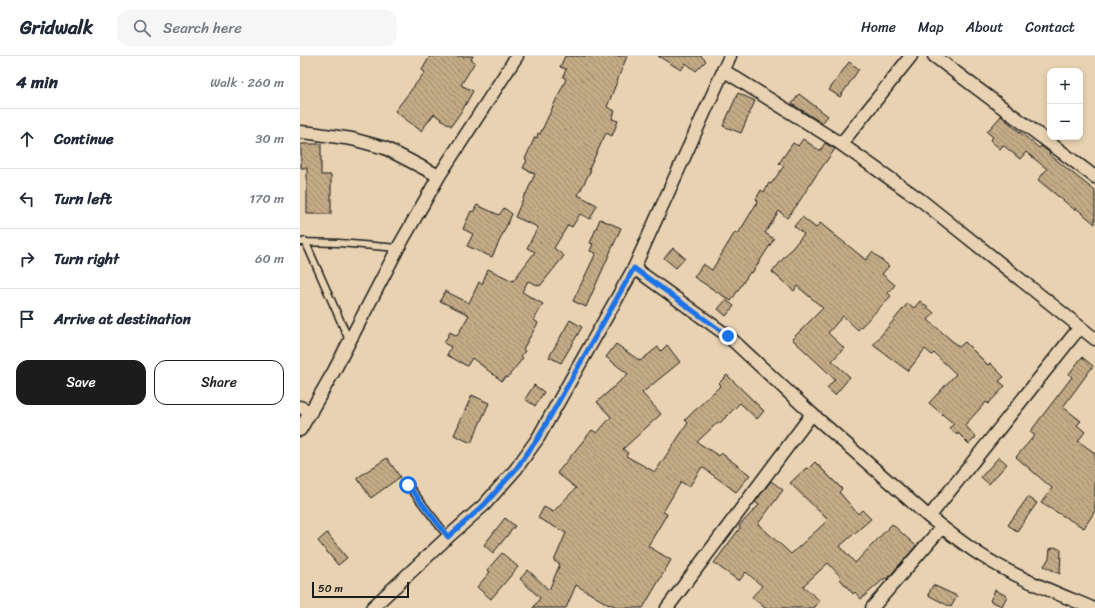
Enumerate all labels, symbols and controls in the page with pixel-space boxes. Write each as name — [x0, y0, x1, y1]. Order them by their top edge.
search box — [117, 10, 397, 46]
text: Gridwalk — [20, 11, 93, 44]
text: Search here — [163, 15, 242, 41]
text: Home — [861, 15, 896, 40]
text: Map — [918, 15, 944, 40]
text: About — [966, 15, 1003, 40]
text: Contact — [1025, 15, 1075, 40]
icon: search — [131, 17, 153, 39]
text: 4 min — [16, 67, 58, 97]
map controls — [1047, 68, 1083, 140]
button: + — [1047, 68, 1083, 104]
text: Walk · 260 m — [210, 71, 284, 94]
button: − — [1047, 104, 1083, 140]
text: Continue — [54, 126, 114, 152]
text: 30 m — [255, 127, 284, 150]
icon: ahead — [16, 128, 38, 150]
text: Turn left — [54, 186, 112, 212]
text: 170 m — [249, 187, 284, 210]
icon: left — [16, 188, 38, 210]
text: Turn right — [54, 246, 119, 272]
text: 60 m — [255, 247, 284, 270]
icon: right — [16, 248, 38, 270]
text: Arrive at destination — [54, 306, 191, 332]
icon: arrive — [16, 308, 38, 330]
route end — [719, 327, 737, 345]
button: Save — [16, 360, 146, 405]
button: Share — [154, 360, 284, 405]
route start — [399, 476, 417, 494]
text: 50 m — [318, 579, 343, 598]
scale bar — [312, 580, 409, 599]

